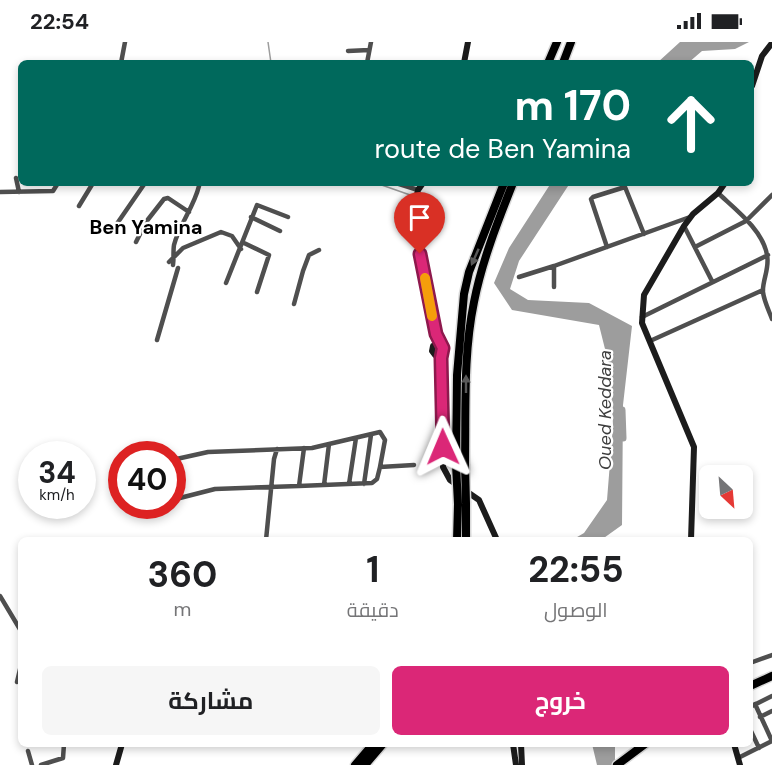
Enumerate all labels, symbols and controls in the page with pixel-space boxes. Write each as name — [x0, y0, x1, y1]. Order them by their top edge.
text: 22:54 — [30, 7, 89, 36]
text: 170 m — [514, 78, 631, 133]
icon: ahead — [652, 84, 730, 162]
text: route de Ben Yamina — [374, 131, 631, 166]
pin — [394, 192, 445, 254]
icon: arrive — [403, 201, 436, 234]
district label: Ben Yamina — [90, 214, 202, 240]
one-way arrow — [471, 249, 480, 266]
water label: Oued Keddara — [593, 350, 617, 470]
one-way arrow — [461, 375, 471, 394]
position arrow — [411, 415, 475, 479]
speed limit sign: 40 — [108, 441, 186, 519]
text: 34 — [38, 453, 76, 492]
north arrow — [699, 465, 753, 519]
map controls — [699, 465, 753, 519]
text: km/h — [39, 485, 75, 505]
text: 1 — [366, 546, 379, 593]
text: 22:55 — [528, 546, 624, 593]
text: 360 — [147, 551, 217, 598]
text: m — [173, 596, 191, 622]
text: دقيقة — [347, 597, 399, 623]
text: الوصول — [544, 597, 608, 623]
button: مشاركة — [42, 666, 380, 735]
button: خروج — [392, 666, 729, 735]

